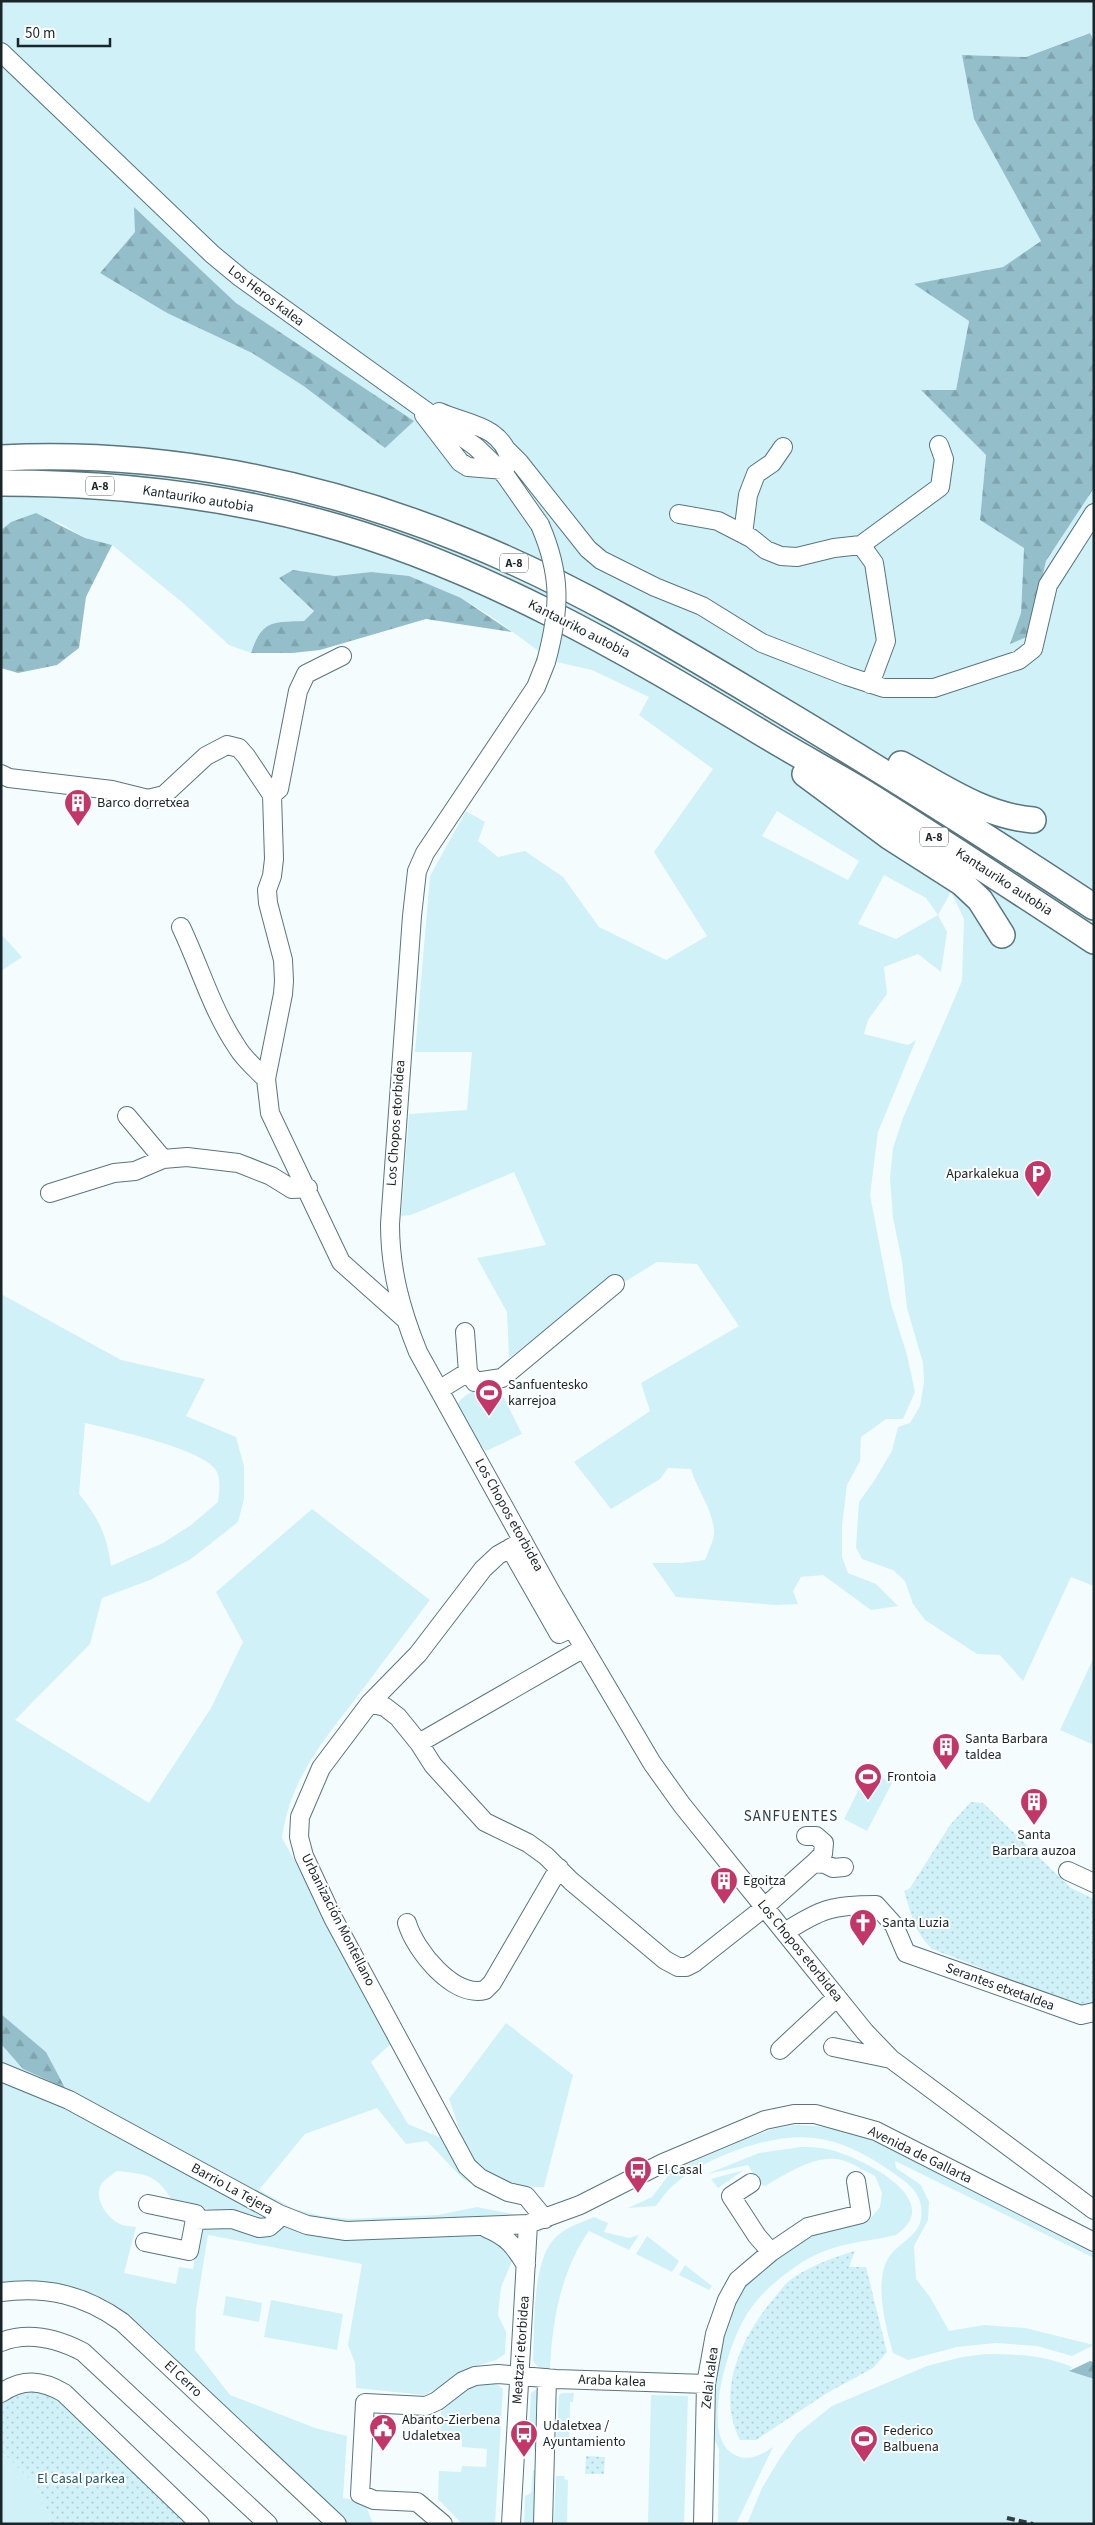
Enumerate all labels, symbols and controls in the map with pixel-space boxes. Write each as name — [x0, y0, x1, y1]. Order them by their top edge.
scale bar — [18, 15, 110, 47]
text: 50 m — [25, 23, 55, 44]
street label: Los Heros kalea — [224, 261, 308, 331]
road number: A-8 — [86, 476, 114, 496]
street label: Kantauriko autobia — [141, 480, 255, 518]
road number: A-8 — [500, 554, 528, 572]
street label: Kantauriko autobia — [524, 595, 634, 663]
building icon: Barco dorretxea — [63, 788, 93, 827]
place label: Barco dorretxea — [97, 793, 190, 813]
road number: A-8 — [920, 828, 948, 846]
street label: Kantauriko autobia — [951, 843, 1057, 921]
street label: Los Chopos etorbidea — [382, 1059, 410, 1187]
parking icon: Aparkalekua — [1023, 1159, 1053, 1198]
place label: Aparkalekua — [946, 1164, 1019, 1184]
place label: Sanfuentesko karrejoa — [508, 1375, 588, 1411]
sports icon: Sanfuentesko karrejoa — [474, 1378, 504, 1417]
street label: Los Chopos etorbidea — [470, 1455, 548, 1575]
place label: Santa Barbara taldea — [965, 1729, 1048, 1765]
building icon: Santa Barbara taldea — [931, 1732, 961, 1771]
sports icon: Frontoia — [853, 1762, 883, 1801]
place label: Frontoia — [887, 1767, 936, 1787]
building icon: Santa Barbara auzoa — [1019, 1787, 1049, 1826]
district label: SANFUENTES — [744, 1806, 838, 1827]
place label: Santa Barbara auzoa — [992, 1825, 1076, 1861]
street label: Urbanización Montellano — [296, 1850, 380, 1990]
building icon: Egoitza — [709, 1866, 739, 1905]
place label: Egoitza — [743, 1871, 786, 1891]
street label: Los Chopos etorbidea — [752, 1896, 848, 2006]
church icon: Santa Luzia — [848, 1908, 878, 1947]
place label: Santa Luzia — [882, 1913, 949, 1933]
street label: Serantes etxetaldea — [943, 1958, 1057, 2016]
street label: Avenida de Gallarta — [865, 2121, 975, 2189]
bus stop icon: El Casal — [623, 2155, 653, 2194]
street label: Barrio La Tejera — [187, 2158, 277, 2220]
place label: El Casal — [657, 2160, 703, 2180]
street label: Meatzari etorbidea — [507, 2295, 535, 2405]
street label: Zelai kalea — [696, 2346, 724, 2410]
street label: El Cerro — [159, 2356, 207, 2402]
street label: Araba kalea — [578, 2370, 646, 2392]
place label: Abanto-Zierbena Udaletxea — [402, 2410, 500, 2446]
public building icon: Abanto-Zierbena Udaletxea — [368, 2413, 398, 2452]
place label: Udaletxea / Ayuntamiento — [543, 2416, 626, 2452]
bus stop icon: Udaletxea / Ayuntamiento — [509, 2419, 539, 2458]
place label: Federico Balbuena — [883, 2421, 939, 2457]
sports icon: Federico Balbuena — [849, 2424, 879, 2463]
park label: El Casal parkea — [37, 2469, 125, 2489]

